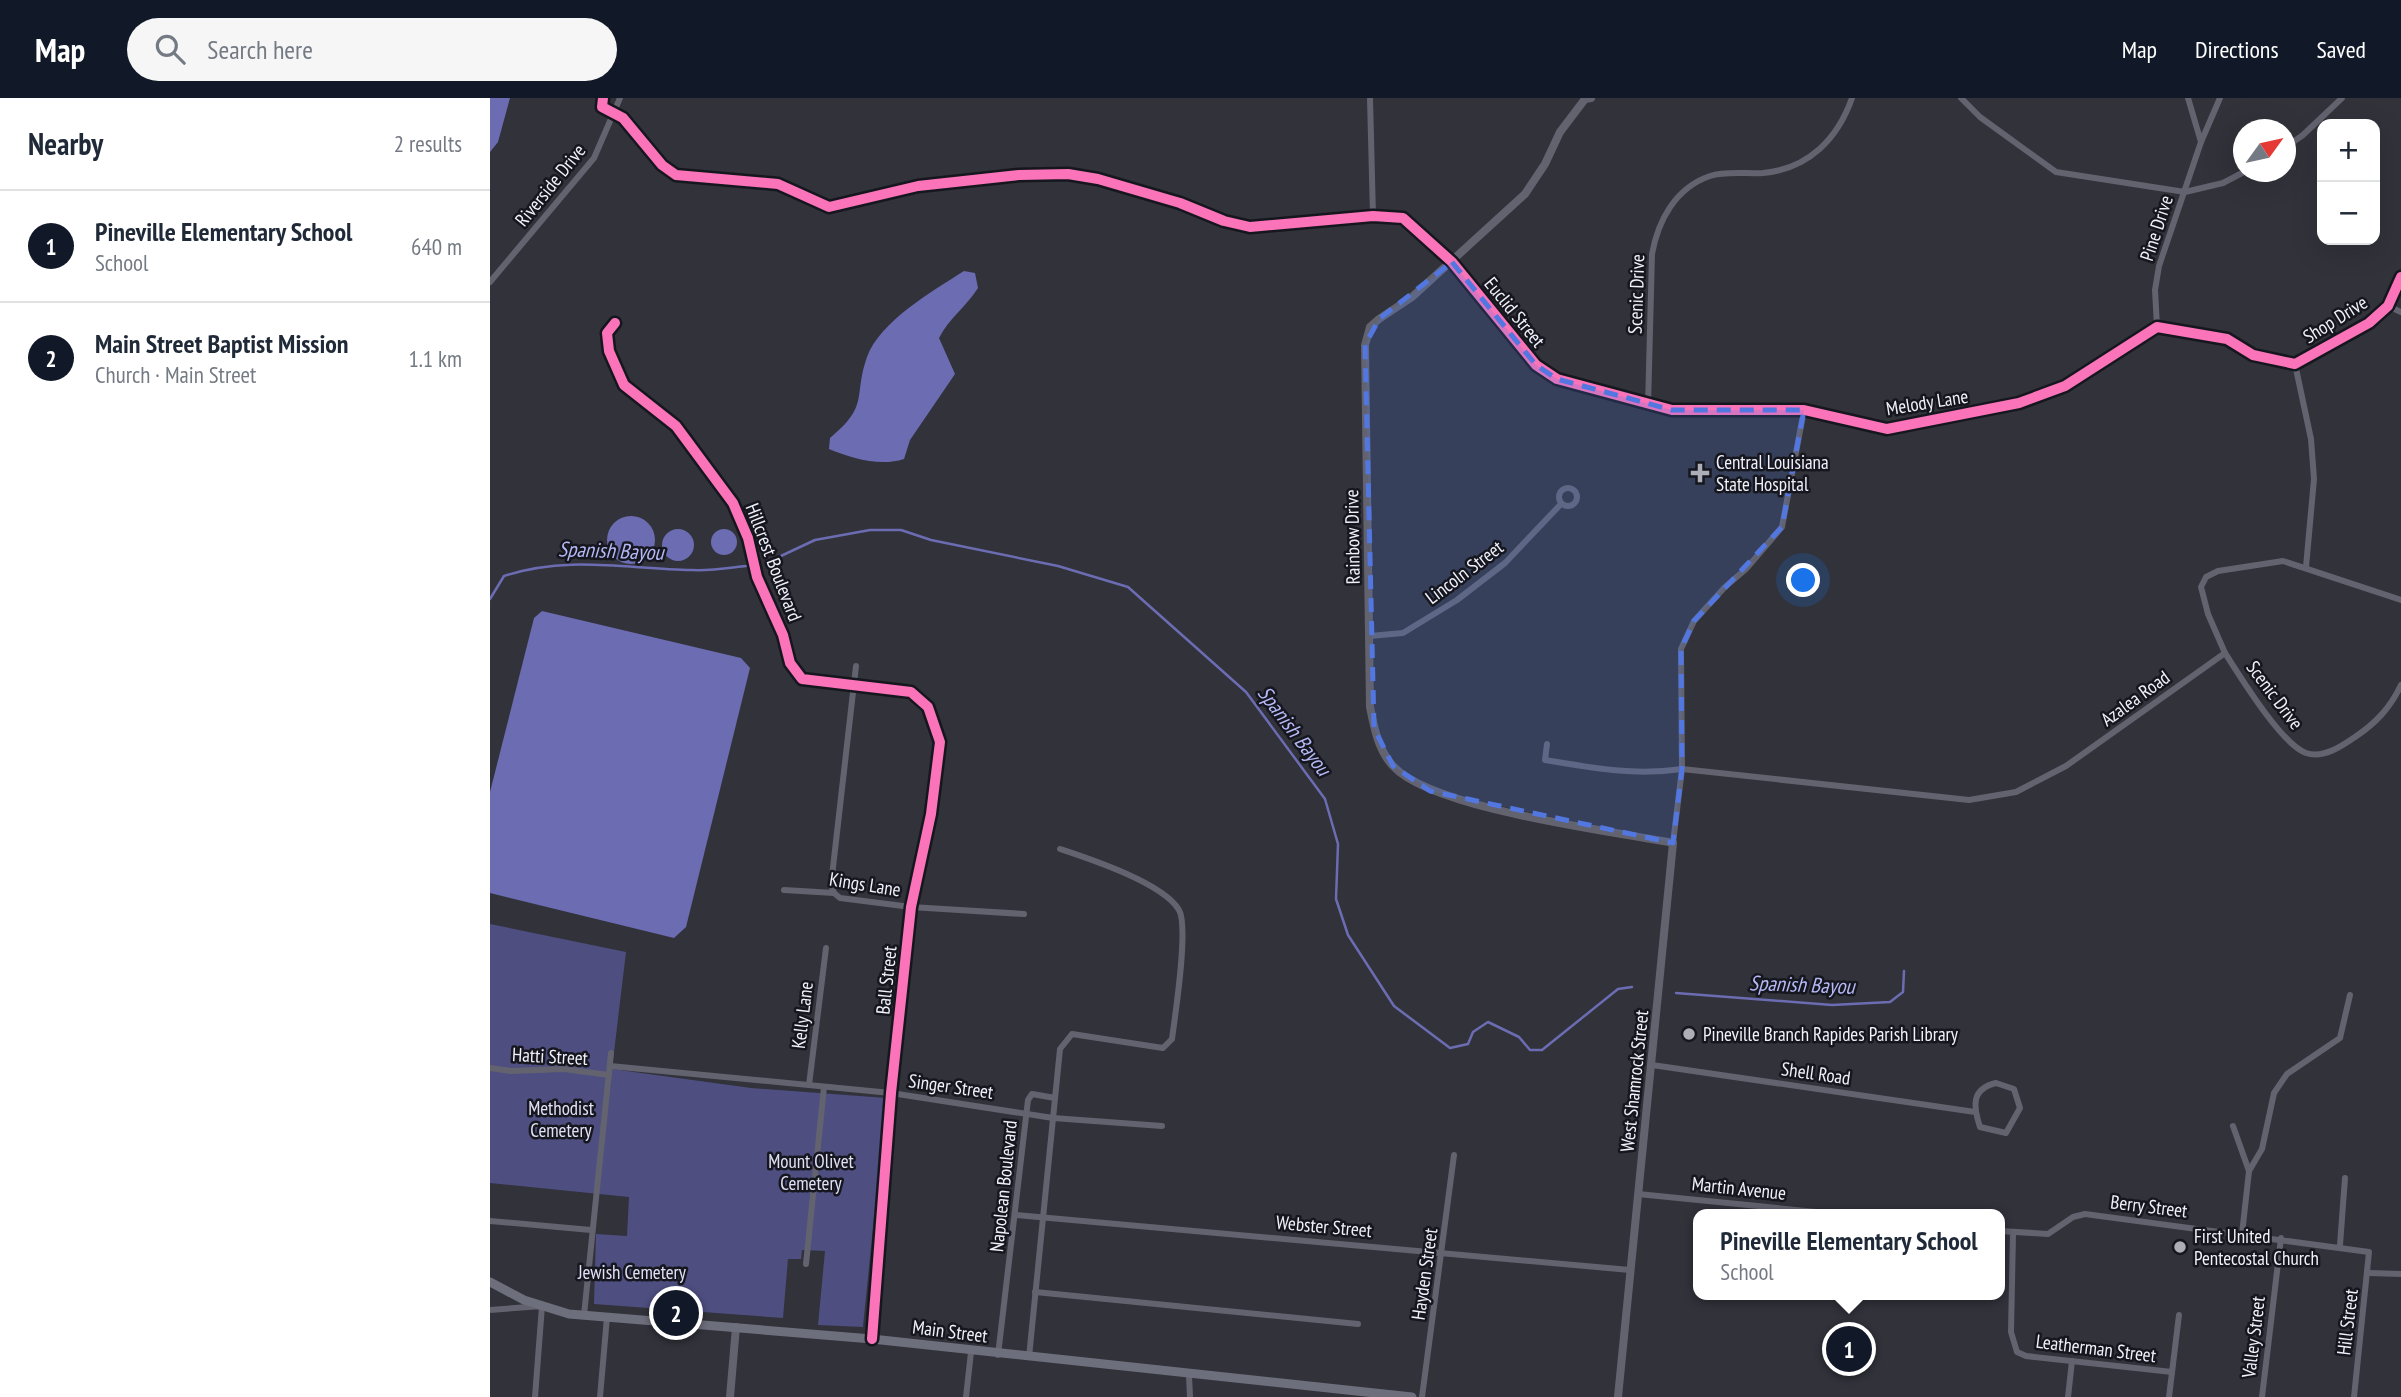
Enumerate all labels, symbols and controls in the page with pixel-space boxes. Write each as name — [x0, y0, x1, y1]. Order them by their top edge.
search box — [127, 18, 617, 81]
text: Map — [35, 28, 85, 71]
icon: search — [151, 30, 189, 68]
text: Search here — [207, 33, 313, 66]
text: Map — [2122, 34, 2157, 65]
text: Directions — [2195, 34, 2279, 65]
text: Saved — [2317, 34, 2366, 65]
north arrow — [2233, 119, 2296, 182]
map controls — [2317, 119, 2380, 245]
button: + — [2317, 119, 2380, 182]
text: Nearby — [28, 124, 103, 163]
text: 2 results — [394, 129, 462, 158]
street label: Riverside Drive — [510, 139, 591, 231]
button: − — [2317, 182, 2380, 245]
street label: Pine Drive — [2134, 192, 2178, 264]
text: Pineville Elementary School — [95, 215, 352, 248]
text: 1 — [46, 232, 57, 261]
text: 640 m — [411, 232, 462, 261]
text: School — [95, 248, 148, 277]
street label: Scenic Drive — [1623, 254, 1649, 334]
street label: Euclid Street — [1479, 272, 1551, 353]
street label: Shop Drive — [2298, 290, 2372, 348]
text: Main Street Baptist Mission — [95, 327, 349, 360]
text: 2 — [46, 344, 57, 373]
text: 1.1 km — [408, 344, 462, 373]
text: Church · Main Street — [95, 360, 256, 389]
street label: Melody Lane — [1884, 384, 1970, 420]
place label: Central Louisiana State Hospital — [1716, 450, 1829, 496]
marker: Central Louisiana State Hospital — [1690, 463, 1710, 483]
street label: Rainbow Drive — [1339, 489, 1365, 585]
street label: Hillcrest Boulevard — [741, 500, 807, 624]
water label: Spanish Bayou — [558, 535, 666, 566]
street label: Lincoln Street — [1420, 535, 1508, 609]
your location — [1786, 563, 1820, 597]
street label: Scenic Drive — [2241, 656, 2309, 734]
street label: Azalea Road — [2096, 665, 2174, 731]
water label: Spanish Bayou — [1252, 680, 1338, 782]
street label: Kings Lane — [828, 867, 903, 901]
street label: Ball Street — [870, 944, 902, 1015]
water label: Spanish Bayou — [1749, 969, 1857, 1000]
street label: Kelly Lane — [786, 980, 818, 1050]
street label: West Shamrock Street — [1615, 1008, 1653, 1153]
place label: Pineville Branch Rapides Parish Library — [1703, 1022, 1959, 1046]
marker: Pineville Branch Rapides Parish Library — [1681, 1026, 1697, 1042]
street label: Hatti Street — [512, 1042, 589, 1070]
street label: Shell Road — [1780, 1056, 1852, 1090]
street label: Singer Street — [907, 1068, 996, 1104]
park label: Methodist Cemetery — [528, 1096, 595, 1142]
street label: Napolean Boulevard — [984, 1119, 1022, 1253]
park label: Mount Olivet Cemetery — [768, 1149, 855, 1195]
street label: Martin Avenue — [1691, 1171, 1787, 1205]
street label: Berry Street — [2109, 1189, 2190, 1223]
popup — [1693, 1209, 2005, 1300]
street label: Webster Street — [1275, 1210, 1374, 1242]
text: Pineville Elementary School — [1720, 1224, 1978, 1257]
place label: First United Pentecostal Church — [2194, 1224, 2319, 1270]
street label: Hayden Street — [1406, 1226, 1442, 1322]
marker: First United Pentecostal Church — [2172, 1239, 2188, 1255]
text: School — [1720, 1257, 1774, 1286]
park label: Jewish Cemetery — [577, 1260, 687, 1284]
pin: 2 — [653, 1287, 699, 1339]
street label: Hill Street — [2331, 1287, 2363, 1356]
street label: Valley Street — [2236, 1294, 2270, 1380]
street label: Main Street — [911, 1314, 990, 1348]
pin: 1 — [1826, 1323, 1872, 1375]
street label: Leatherman Street — [2035, 1329, 2158, 1367]

